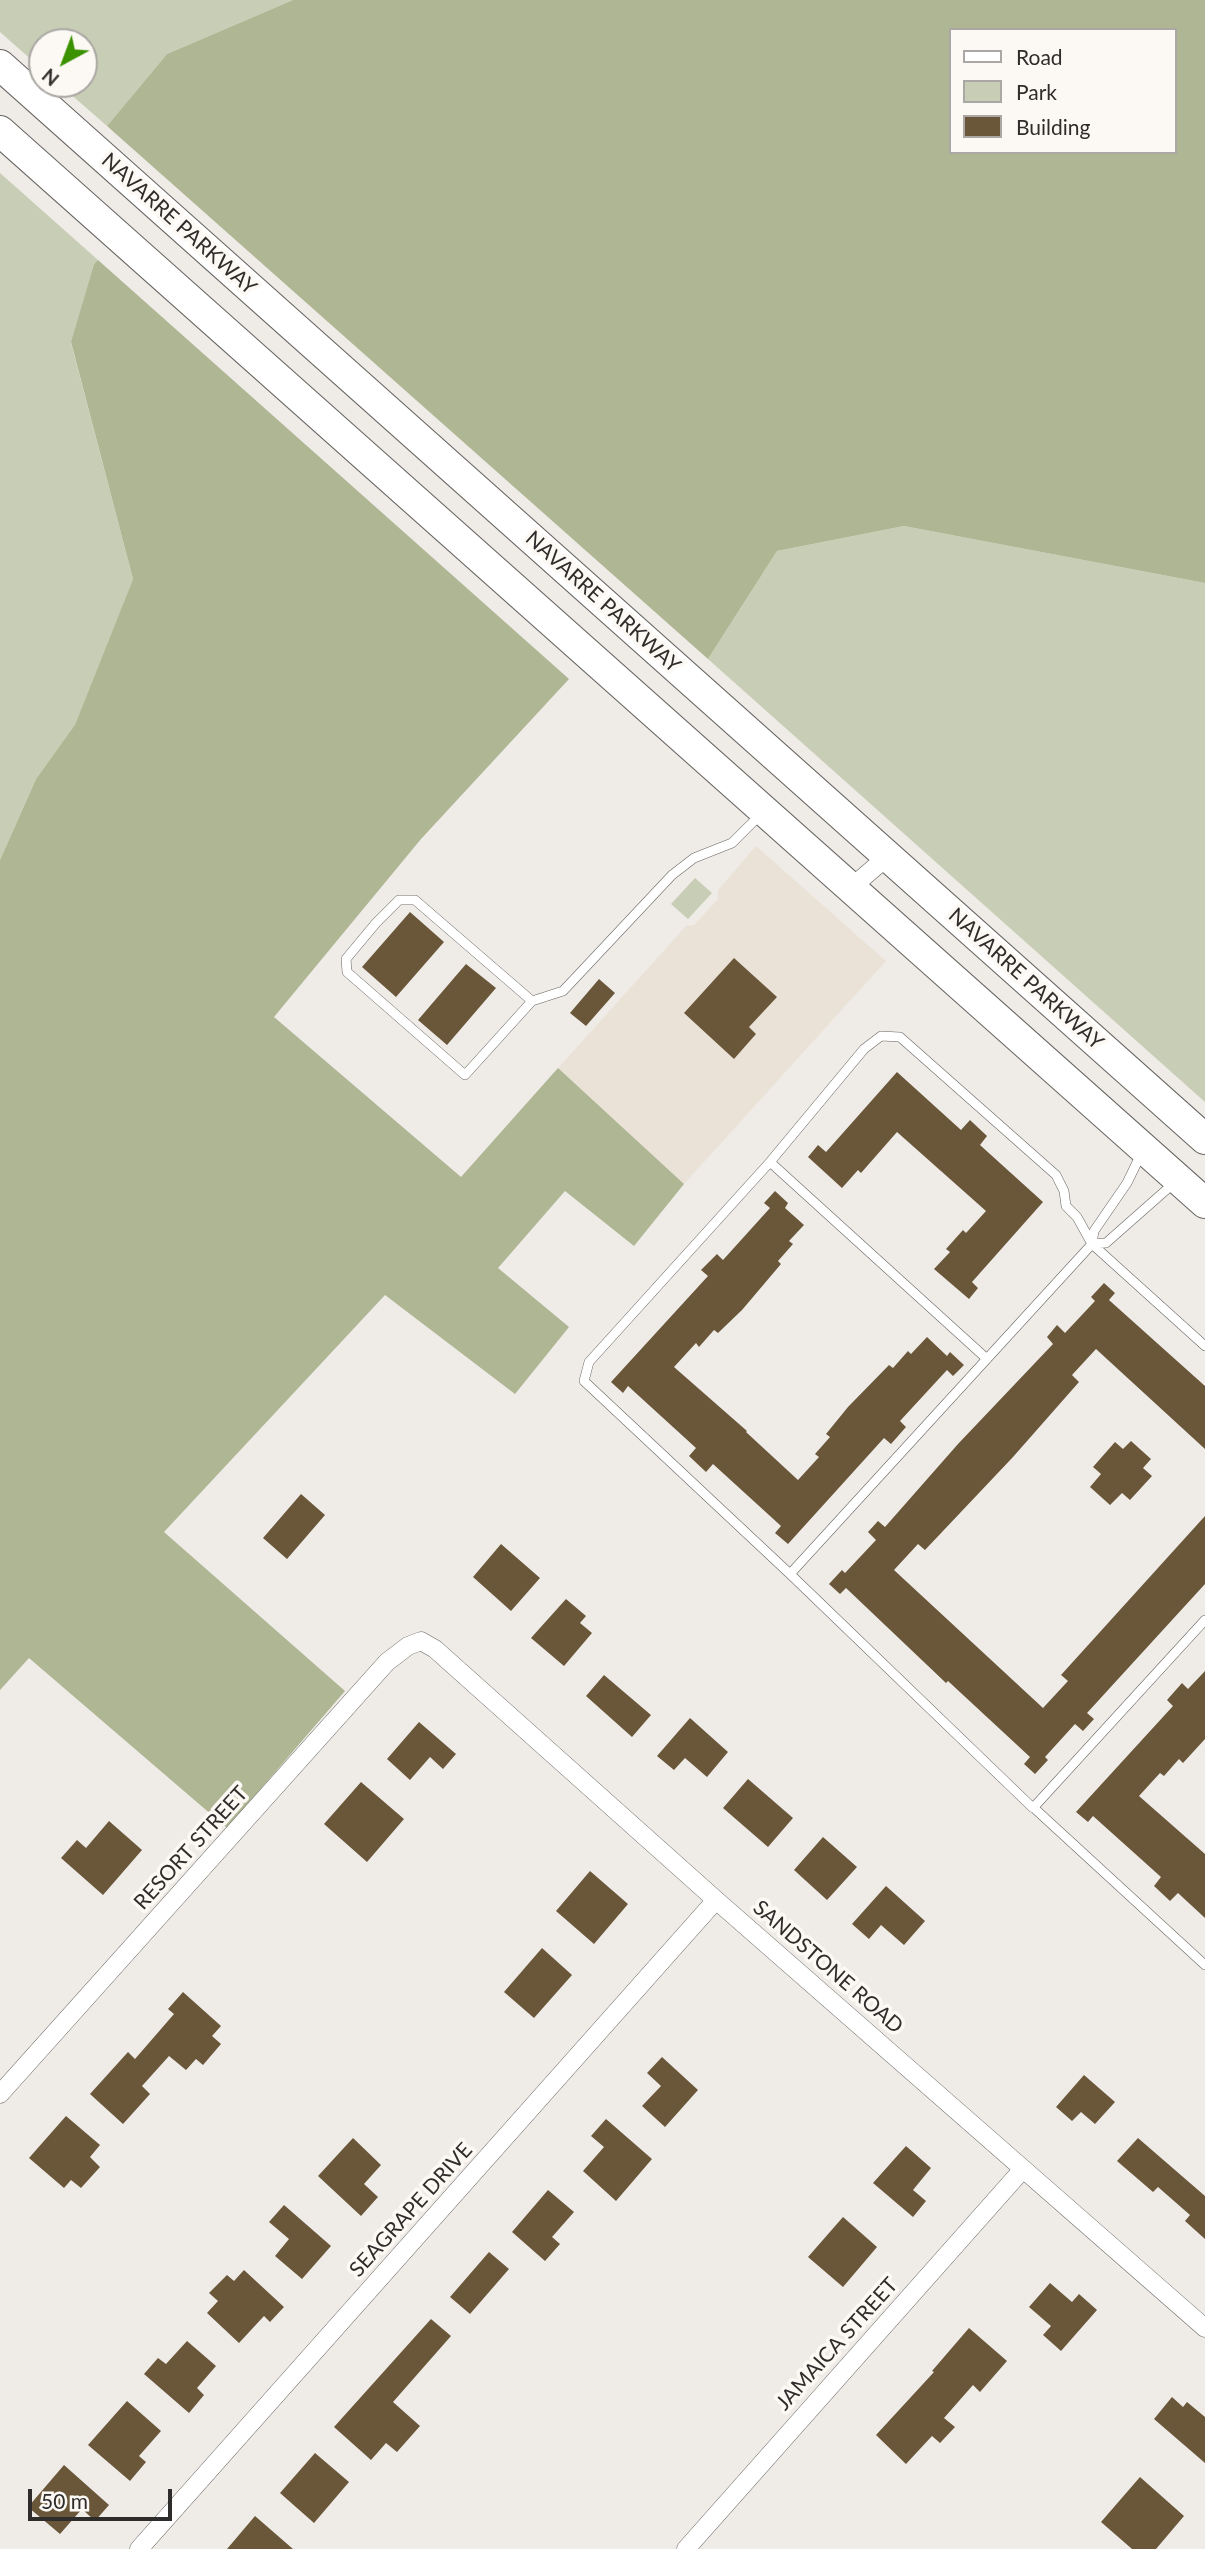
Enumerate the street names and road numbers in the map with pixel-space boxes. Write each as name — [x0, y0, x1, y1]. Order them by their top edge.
street label: NAVARRE PARKWAY — [96, 148, 262, 300]
street label: NAVARRE PARKWAY — [520, 526, 686, 678]
street label: NAVARRE PARKWAY — [943, 903, 1109, 1055]
street label: RESORT STREET — [129, 1781, 253, 1915]
street label: SANDSTONE ROAD — [748, 1895, 908, 2039]
street label: SEAGRAPE DRIVE — [344, 2138, 478, 2282]
street label: JAMAICA STREET — [771, 2273, 903, 2415]

